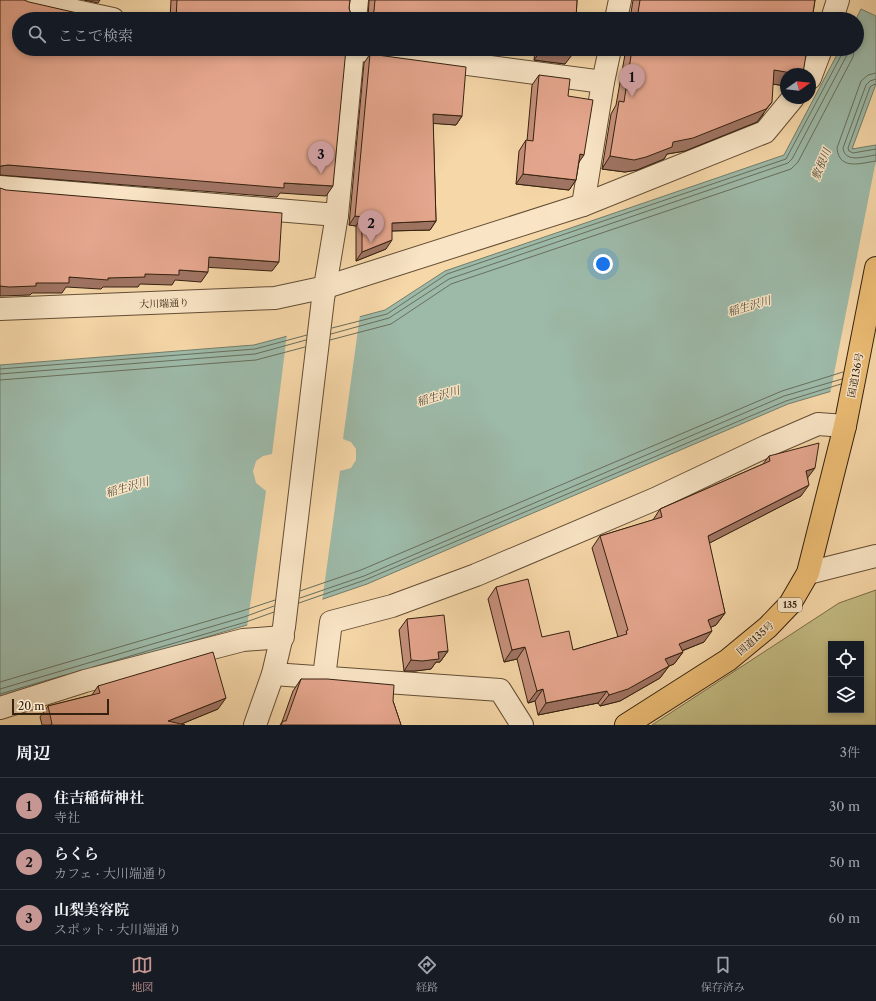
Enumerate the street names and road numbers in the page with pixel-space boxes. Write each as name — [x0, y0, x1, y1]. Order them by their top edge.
street label: 大川端通り — [139, 296, 189, 311]
street label: 国道136号 — [845, 351, 866, 399]
road number: 135 — [778, 598, 802, 612]
street label: 国道135号 — [734, 619, 777, 658]

